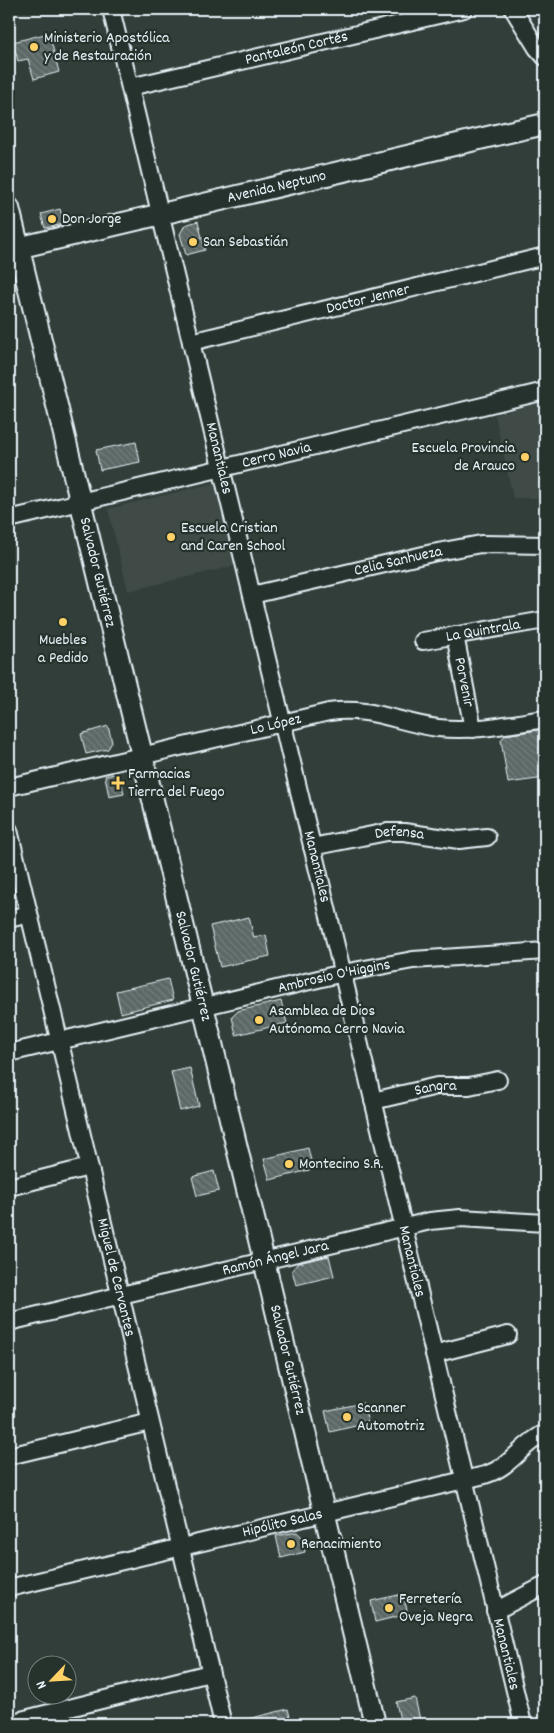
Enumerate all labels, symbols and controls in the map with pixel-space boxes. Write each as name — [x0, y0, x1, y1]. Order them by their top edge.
street label: Pantaleón Cortés — [243, 25, 351, 71]
place label: Ministerio Apostólica y de Restauración — [44, 27, 170, 68]
marker: Ministerio Apostólica y de Restauración — [28, 41, 40, 53]
street label: Avenida Neptuno — [225, 164, 329, 210]
place label: Don Jorge — [62, 208, 121, 231]
marker: Don Jorge — [46, 213, 58, 225]
place label: San Sebastián — [203, 231, 288, 254]
marker: San Sebastián — [187, 236, 199, 248]
street label: Doctor Jenner — [324, 278, 412, 320]
street label: Manantiales — [199, 420, 239, 497]
street label: Cerro Navia — [240, 436, 314, 474]
place label: Escuela Provincia de Arauco — [411, 437, 515, 478]
marker: Escuela Provincia de Arauco — [519, 451, 531, 463]
street label: Salvador Gutiérrez — [73, 515, 122, 630]
place label: Escuela Cristian and Caren School — [181, 517, 286, 558]
marker: Escuela Cristian and Caren School — [165, 531, 177, 543]
street label: Celia Sanhueza — [352, 540, 444, 582]
street label: La Quintrala — [444, 613, 523, 648]
marker: Muebles a Pedido — [57, 616, 69, 628]
place label: Muebles a Pedido — [38, 629, 88, 670]
street label: Porvenir — [448, 655, 480, 709]
street label: Lo López — [248, 707, 303, 742]
place label: Farmacias Tierra del Fuego — [128, 763, 225, 804]
marker: Farmacias Tierra del Fuego — [112, 777, 124, 789]
street label: Defensa — [373, 820, 426, 846]
street label: Manantiales — [297, 828, 337, 905]
street label: Salvador Gutiérrez — [169, 908, 218, 1023]
street label: Ambrosio O'Higgins — [275, 953, 393, 1000]
place label: Asamblea de Dios Autónoma Cerro Navia — [269, 1000, 405, 1041]
marker: Asamblea de Dios Autónoma Cerro Navia — [253, 1014, 265, 1026]
street label: Sangra — [412, 1075, 457, 1102]
place label: Montecino S.R. — [299, 1153, 384, 1176]
marker: Montecino S.R. — [283, 1158, 295, 1170]
street label: Miguel de Cervantes — [91, 1216, 141, 1339]
street label: Manantiales — [392, 1223, 432, 1300]
street label: Ramón Ángel Jara — [220, 1234, 331, 1282]
street label: Salvador Gutiérrez — [263, 1302, 312, 1417]
place label: Scanner Automotriz — [357, 1397, 425, 1438]
marker: Scanner Automotriz — [341, 1411, 353, 1423]
street label: Hipólito Salas — [240, 1502, 325, 1544]
place label: Renacimiento — [301, 1533, 381, 1556]
marker: Renacimiento — [285, 1538, 297, 1550]
place label: Ferretería Oveja Negra — [399, 1588, 473, 1629]
marker: Ferretería Oveja Negra — [383, 1602, 395, 1614]
street label: Manantiales — [486, 1616, 526, 1693]
north arrow — [28, 1656, 78, 1706]
text: N — [31, 1677, 53, 1692]

